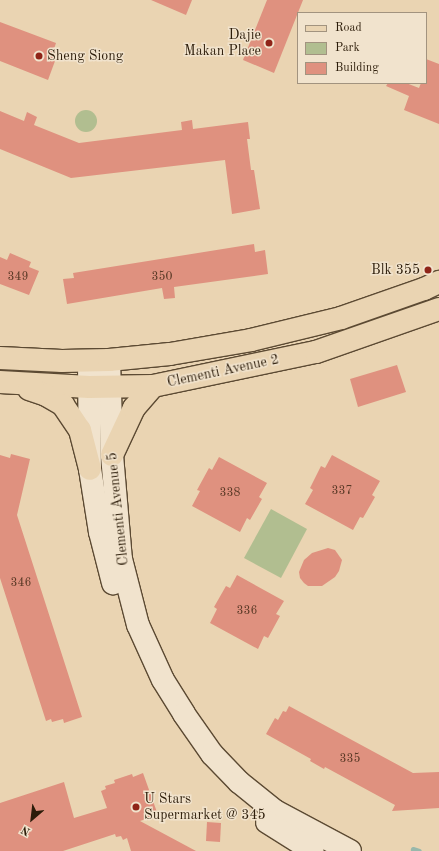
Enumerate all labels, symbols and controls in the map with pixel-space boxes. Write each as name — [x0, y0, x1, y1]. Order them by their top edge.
legend — [297, 12, 427, 84]
text: Road — [335, 22, 362, 34]
place label: Dajie Makan Place — [184, 27, 261, 60]
marker: Dajie Makan Place — [264, 38, 274, 48]
text: Park — [335, 42, 360, 54]
place label: Sheng Siong — [47, 48, 123, 64]
marker: Sheng Siong — [34, 51, 44, 61]
text: Building — [335, 62, 379, 74]
place label: Blk 355 — [371, 262, 420, 278]
marker: Blk 355 — [423, 265, 433, 275]
house number: 349 — [8, 271, 28, 285]
house number: 350 — [152, 271, 172, 285]
street label: Clementi Avenue 2 — [166, 351, 280, 391]
street label: Clementi Avenue 5 — [104, 452, 132, 566]
house number: 337 — [332, 485, 352, 499]
house number: 338 — [220, 487, 240, 501]
house number: 346 — [11, 577, 31, 591]
house number: 336 — [237, 605, 257, 619]
house number: 335 — [340, 753, 360, 767]
place label: U Stars Supermarket @ 345 — [144, 791, 266, 824]
north arrow — [12, 799, 52, 839]
marker: U Stars Supermarket @ 345 — [131, 802, 141, 812]
text: N — [20, 823, 32, 837]

